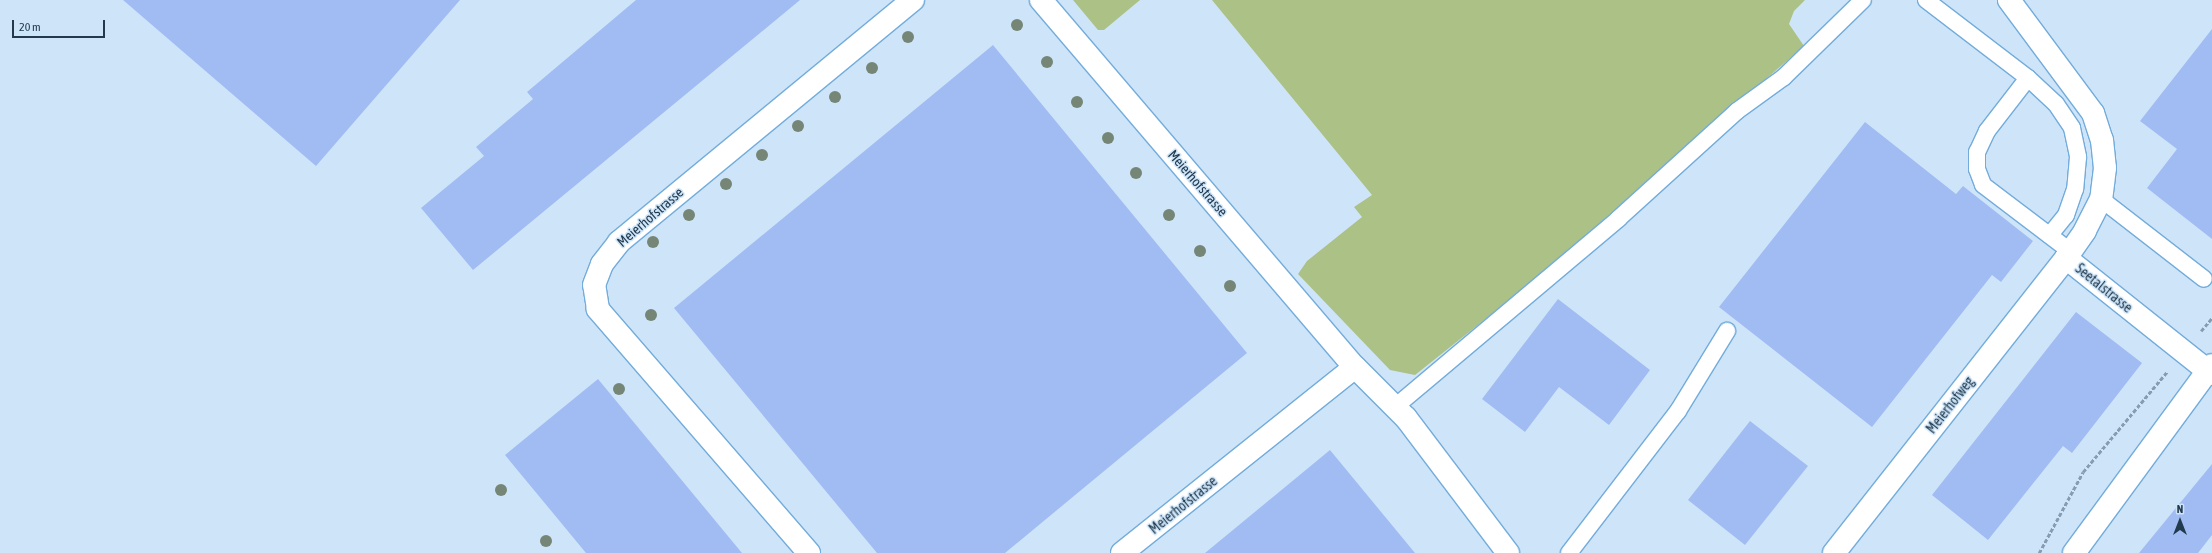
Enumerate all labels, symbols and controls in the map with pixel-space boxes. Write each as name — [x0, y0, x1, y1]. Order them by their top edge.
scale bar — [14, 12, 107, 38]
text: 20 m — [19, 20, 41, 34]
street label: Meierhofstrasse — [1165, 146, 1231, 220]
street label: Meierhofstrasse — [613, 184, 687, 250]
street label: Seetalstrasse — [2072, 260, 2136, 316]
street label: Meierhofweg — [1923, 373, 1977, 437]
street label: Meierhofstrasse — [1146, 473, 1220, 537]
north arrow — [2160, 501, 2200, 541]
text: N — [2177, 503, 2183, 515]

